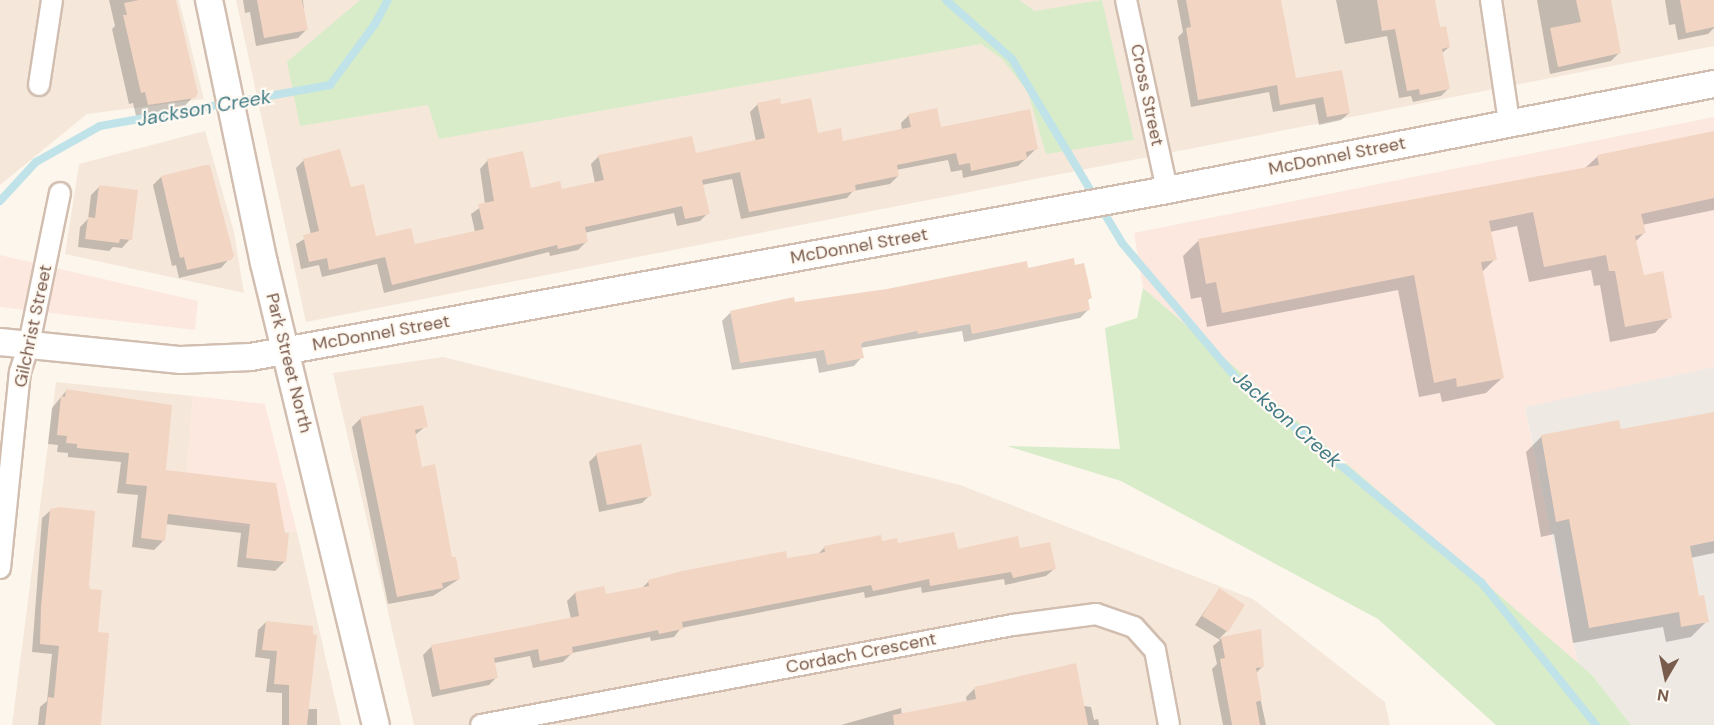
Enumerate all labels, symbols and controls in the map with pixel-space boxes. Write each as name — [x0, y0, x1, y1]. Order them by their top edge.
street label: Cross Street — [1126, 42, 1168, 148]
water label: Jackson Creek — [135, 84, 273, 132]
street label: McDonnel Street — [1267, 132, 1407, 180]
street label: McDonnel Street — [789, 223, 929, 269]
street label: Gilchrist Street — [9, 263, 57, 389]
street label: Park Street North — [261, 291, 317, 435]
street label: McDonnel Street — [311, 310, 451, 356]
water label: Jackson Creek — [1228, 365, 1346, 473]
street label: Cordach Crescent — [784, 628, 938, 678]
north arrow — [1636, 647, 1696, 707]
text: N — [1656, 684, 1671, 707]

